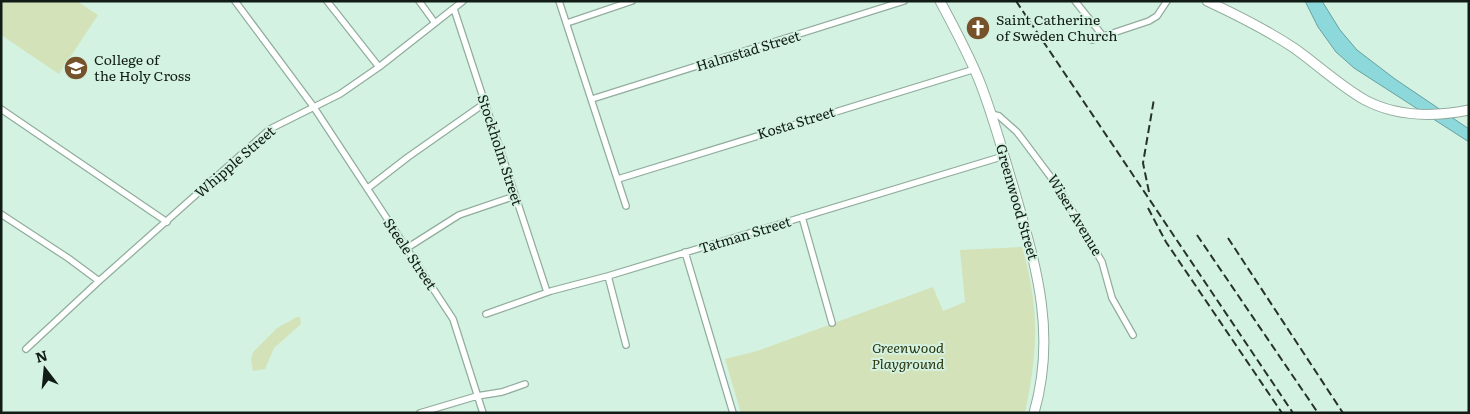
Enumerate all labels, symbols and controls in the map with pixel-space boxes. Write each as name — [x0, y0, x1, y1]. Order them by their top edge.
place label: Saint Catherine of Sweden Church — [996, 9, 1117, 45]
church icon: Saint Catherine of Sweden Church — [965, 15, 991, 41]
street label: Halmstad Street — [693, 25, 803, 75]
place label: College of the Holy Cross — [94, 49, 191, 85]
school or university icon: College of the Holy Cross — [63, 55, 89, 81]
street label: Stockholm Street — [474, 92, 528, 208]
street label: Kosta Street — [754, 101, 837, 143]
street label: Whipple Street — [190, 120, 279, 202]
street label: Greenwood Street — [992, 141, 1044, 262]
street label: Wiser Avenue — [1044, 170, 1108, 259]
street label: Tatman Street — [696, 211, 793, 257]
street label: Steele Street — [379, 214, 442, 294]
park label: Greenwood Playground — [872, 337, 944, 373]
north arrow — [20, 344, 70, 394]
text: N — [33, 344, 50, 367]

